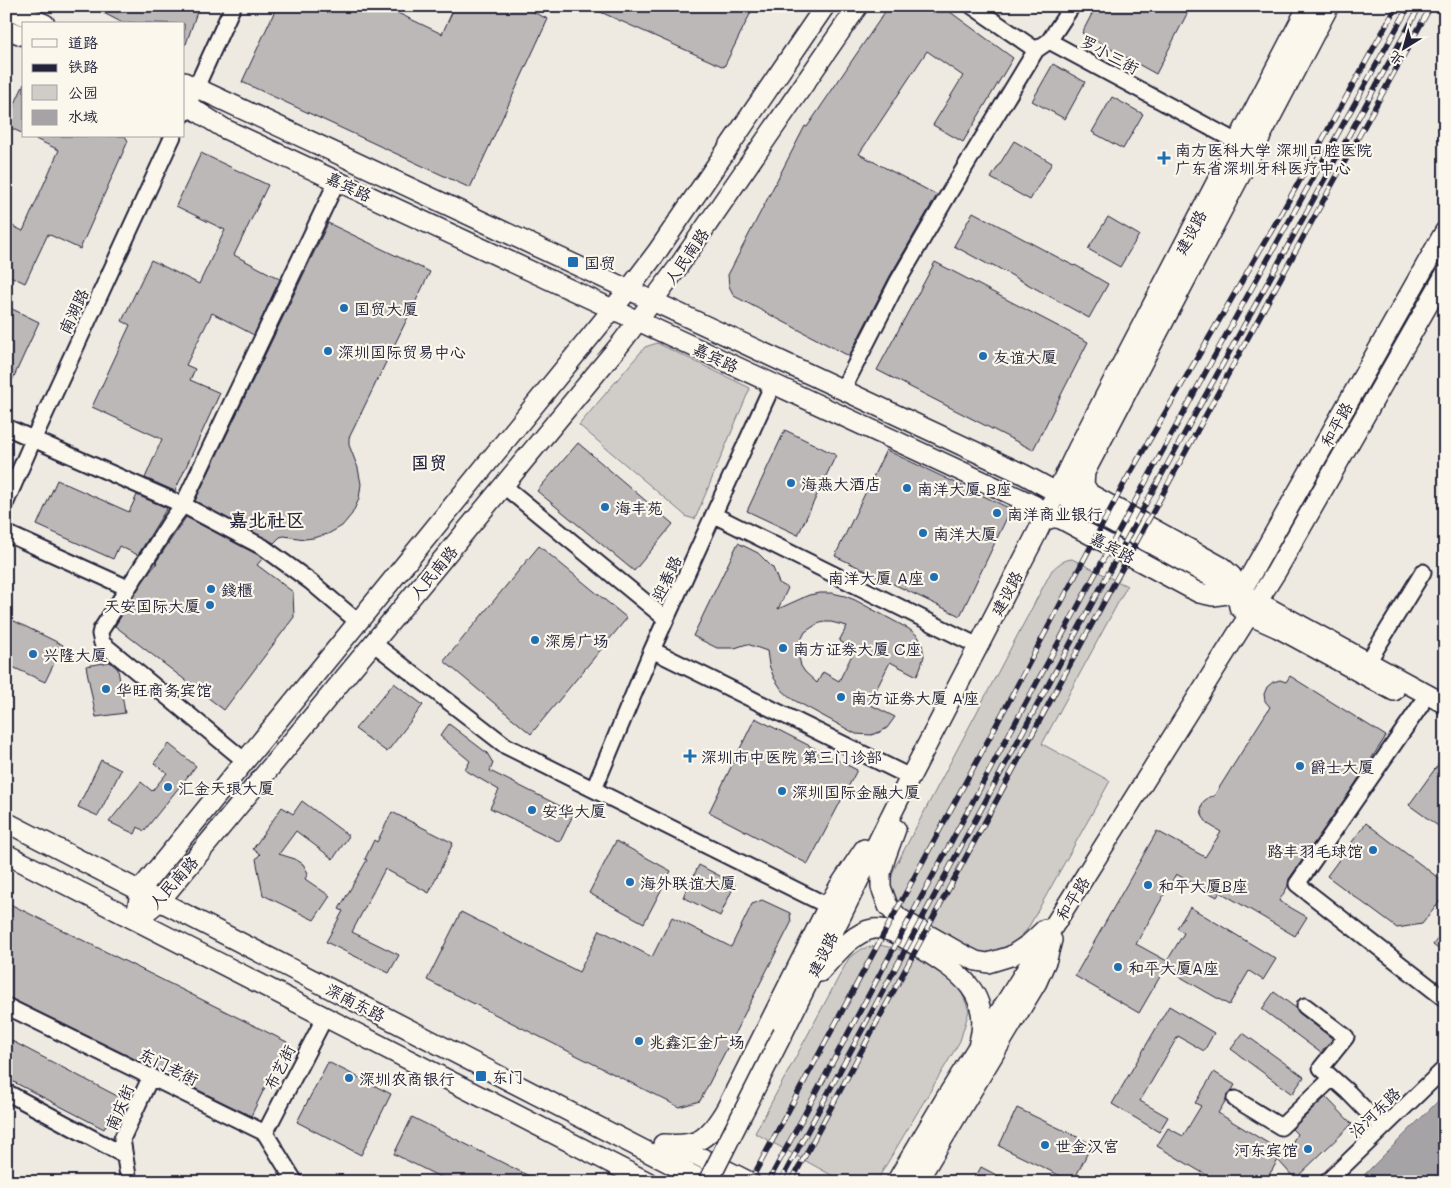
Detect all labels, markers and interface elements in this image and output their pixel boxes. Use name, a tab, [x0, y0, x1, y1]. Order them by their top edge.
legend	[22, 22, 185, 138]
north arrow	[1378, 22, 1428, 72]
street label: 罗小三街	[1077, 30, 1143, 78]
text: 道路	[68, 32, 98, 52]
text: 北	[1385, 47, 1407, 71]
text: 铁路	[68, 56, 98, 76]
text: 公园	[68, 82, 98, 102]
text: 水域	[68, 106, 98, 126]
place label: 南方医科大学 深圳口腔医院 广东省深圳牙科医疗中心	[1175, 139, 1372, 178]
marker: 南方医科大学 深圳口腔医院 广东省深圳牙科医疗中心	[1157, 151, 1171, 165]
street label: 嘉宾路	[323, 166, 375, 206]
street label: 建设路	[1169, 206, 1211, 258]
street label: 人民南路	[659, 224, 713, 288]
place label: 国贸	[584, 252, 616, 273]
marker: 国贸	[566, 255, 580, 269]
street label: 南湖路	[53, 285, 93, 337]
place label: 国贸大厦	[354, 298, 418, 319]
marker: 国贸大厦	[338, 302, 350, 314]
street label: 嘉宾路	[690, 337, 742, 377]
place label: 深圳国际贸易中心	[338, 341, 466, 362]
marker: 深圳国际贸易中心	[322, 345, 334, 357]
place label: 友谊大厦	[993, 346, 1057, 367]
marker: 友谊大厦	[977, 350, 989, 362]
street label: 和平路	[1315, 398, 1357, 450]
district label: 国贸	[411, 450, 447, 474]
place label: 海燕大酒店	[801, 473, 881, 494]
marker: 海燕大酒店	[785, 477, 797, 489]
place label: 南洋大厦 B座	[917, 478, 1012, 499]
marker: 南洋大厦 B座	[901, 482, 913, 494]
place label: 海丰苑	[615, 497, 663, 518]
marker: 海丰苑	[599, 501, 611, 513]
place label: 南洋商业银行	[1007, 503, 1103, 524]
district label: 嘉北社区	[229, 507, 305, 532]
marker: 南洋商业银行	[991, 507, 1003, 519]
place label: 南洋大厦	[933, 523, 997, 544]
street label: 嘉宾路	[1087, 526, 1139, 568]
marker: 南洋大厦	[917, 527, 929, 539]
street label: 人民南路	[404, 541, 462, 603]
street label: 迎春路	[646, 552, 686, 604]
place label: 南洋大厦 A座	[828, 567, 924, 588]
street label: 建设路	[985, 567, 1027, 619]
marker: 南洋大厦 A座	[928, 571, 940, 583]
place label: 錢櫃	[221, 579, 253, 600]
marker: 錢櫃	[205, 583, 217, 595]
place label: 天安国际大厦	[104, 595, 200, 616]
marker: 天安国际大厦	[204, 599, 216, 611]
place label: 深房广场	[545, 630, 609, 651]
marker: 深房广场	[529, 634, 541, 646]
place label: 南方证券大厦 C座	[793, 638, 922, 659]
marker: 南方证券大厦 C座	[777, 642, 789, 654]
place label: 兴隆大厦	[43, 644, 107, 665]
marker: 兴隆大厦	[27, 648, 39, 660]
place label: 华旺商务宾馆	[116, 679, 212, 700]
marker: 华旺商务宾馆	[100, 683, 112, 695]
place label: 南方证券大厦 A座	[851, 687, 979, 708]
marker: 南方证券大厦 A座	[835, 691, 847, 703]
place label: 深圳市中医院 第三门诊部	[701, 746, 882, 767]
marker: 深圳市中医院 第三门诊部	[683, 749, 697, 763]
place label: 爵士大厦	[1310, 756, 1374, 777]
marker: 爵士大厦	[1294, 760, 1306, 772]
place label: 汇金天琅大厦	[178, 777, 274, 798]
marker: 汇金天琅大厦	[162, 781, 174, 793]
place label: 深圳国际金融大厦	[792, 781, 920, 802]
marker: 深圳国际金融大厦	[776, 785, 788, 797]
place label: 安华大厦	[542, 800, 606, 821]
marker: 安华大厦	[526, 804, 538, 816]
place label: 路丰羽毛球馆	[1267, 840, 1363, 861]
marker: 路丰羽毛球馆	[1367, 844, 1379, 856]
street label: 人民南路	[144, 851, 202, 913]
place label: 海外联谊大厦	[640, 872, 736, 893]
street label: 和平路	[1050, 872, 1094, 924]
place label: 和平大厦B座	[1158, 875, 1248, 896]
marker: 海外联谊大厦	[624, 876, 636, 888]
marker: 和平大厦B座	[1142, 879, 1154, 891]
street label: 建设路	[802, 928, 842, 980]
place label: 和平大厦A座	[1128, 957, 1219, 978]
marker: 和平大厦A座	[1112, 961, 1124, 973]
street label: 深南东路	[323, 978, 389, 1026]
place label: 兆鑫汇金广场	[649, 1031, 745, 1052]
marker: 兆鑫汇金广场	[633, 1035, 645, 1047]
street label: 布艺街	[259, 1041, 299, 1093]
street label: 东门老街	[136, 1043, 202, 1089]
place label: 东门	[492, 1066, 524, 1087]
place label: 深圳农商银行	[359, 1068, 455, 1089]
marker: 东门	[474, 1069, 488, 1083]
marker: 深圳农商银行	[343, 1072, 355, 1084]
street label: 南庆街	[100, 1081, 138, 1133]
street label: 沿河东路	[1344, 1082, 1404, 1142]
place label: 世金汉宫	[1055, 1135, 1119, 1156]
marker: 世金汉宫	[1039, 1139, 1051, 1151]
place label: 河东宾馆	[1234, 1139, 1298, 1160]
marker: 河东宾馆	[1302, 1143, 1314, 1155]

